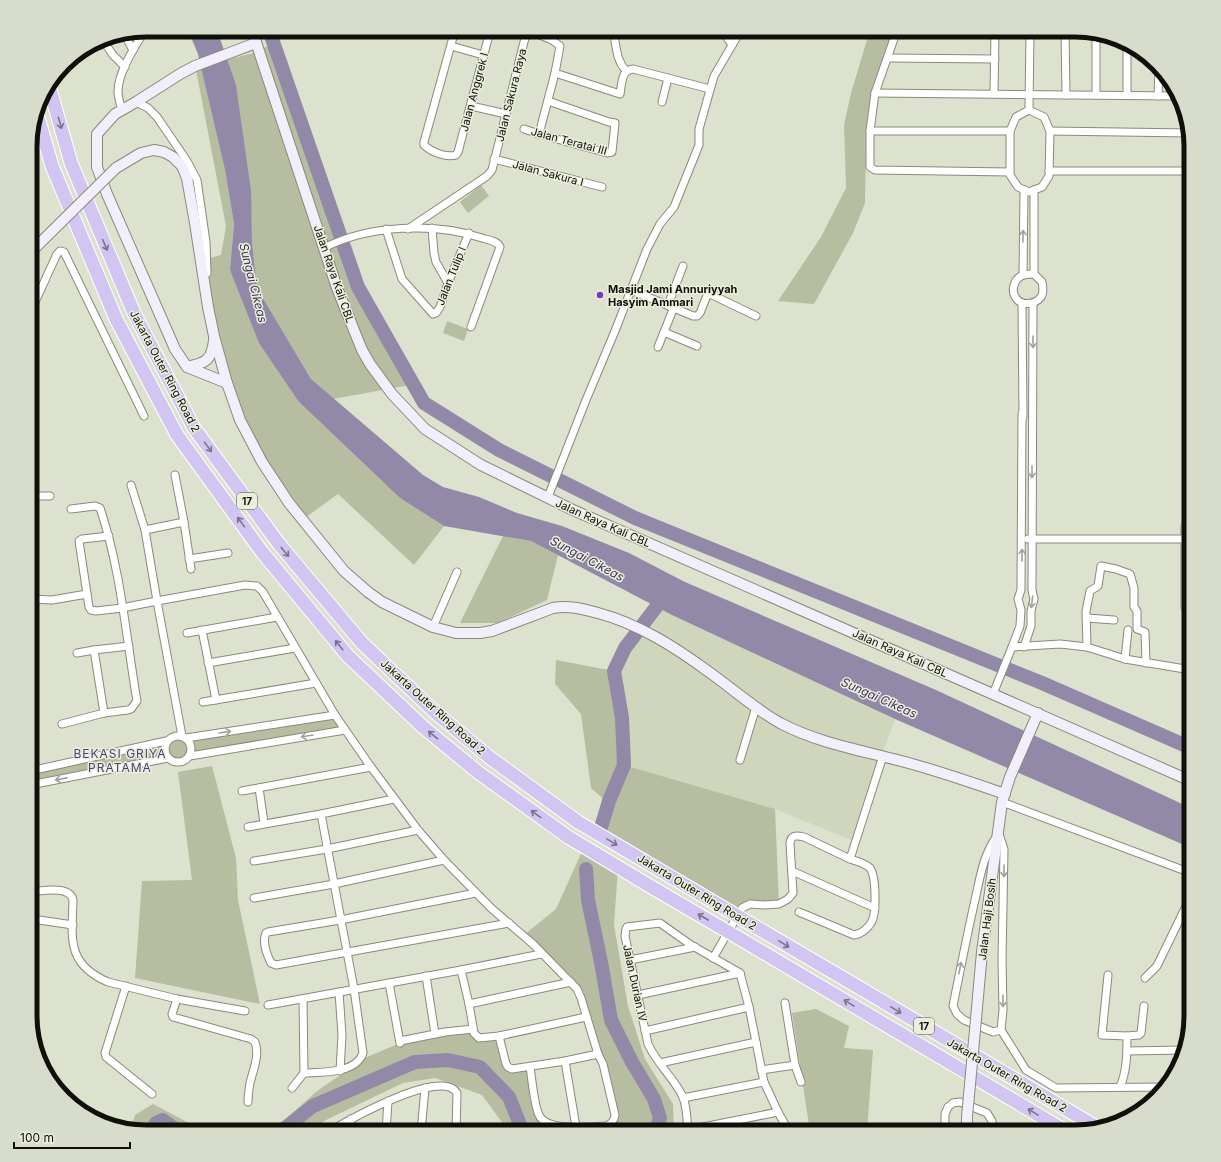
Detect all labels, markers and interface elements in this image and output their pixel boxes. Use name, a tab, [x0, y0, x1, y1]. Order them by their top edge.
street label: Jalan Sakura Raya	[493, 47, 529, 143]
street label: Jalan Anggrek I	[457, 51, 491, 133]
one-way arrow	[56, 116, 64, 129]
street label: Jalan Teratai III	[529, 124, 609, 158]
street label: Jalan Sakura I	[511, 157, 585, 189]
street label: Jalan Raya Kali CBL	[311, 223, 357, 325]
one-way arrow	[1019, 230, 1027, 243]
one-way arrow	[102, 238, 110, 250]
water label: Sungai Cikeas	[236, 242, 271, 324]
street label: Jalan Tulip I	[433, 245, 469, 307]
place label: Masjid Jami Annuriyyah Hasyim Ammari	[608, 282, 738, 309]
marker: Masjid Jami Annuriyyah Hasyim Ammari	[595, 290, 605, 300]
street label: Jakarta Outer Ring Road 2	[127, 308, 203, 434]
one-way arrow	[1029, 335, 1037, 348]
one-way arrow	[204, 442, 212, 453]
one-way arrow	[1028, 465, 1036, 478]
road number: 17	[237, 493, 257, 509]
street label: Jalan Raya Kali CBL	[553, 496, 653, 550]
one-way arrow	[236, 517, 245, 528]
water label: Sungai Cikeas	[548, 533, 627, 584]
one-way arrow	[281, 547, 290, 557]
one-way arrow	[1018, 549, 1026, 562]
one-way arrow	[1029, 595, 1036, 608]
street label: Jalan Raya Kali CBL	[850, 626, 950, 680]
one-way arrow	[335, 640, 344, 651]
street label: Jakarta Outer Ring Road 2	[378, 656, 488, 758]
water label: Sungai Cikeas	[839, 674, 919, 721]
one-way arrow	[218, 728, 231, 736]
one-way arrow	[428, 731, 438, 740]
one-way arrow	[301, 732, 314, 740]
district label: BEKASI GRIYA PRATAMA	[73, 746, 167, 775]
one-way arrow	[55, 775, 68, 783]
one-way arrow	[531, 810, 542, 818]
one-way arrow	[606, 838, 618, 846]
street label: Jakarta Outer Ring Road 2	[635, 851, 759, 933]
one-way arrow	[1000, 864, 1008, 877]
street label: Jalan Haji Bosih	[975, 877, 999, 961]
one-way arrow	[697, 913, 709, 921]
one-way arrow	[778, 940, 790, 948]
street label: Jalan Durian IV	[620, 943, 650, 1023]
one-way arrow	[957, 962, 965, 975]
one-way arrow	[999, 994, 1007, 1007]
one-way arrow	[844, 999, 855, 1007]
one-way arrow	[890, 1006, 902, 1014]
road number: 17	[914, 1018, 934, 1034]
street label: Jakarta Outer Ring Road 2	[944, 1035, 1070, 1115]
one-way arrow	[1028, 1108, 1039, 1116]
scale bar	[14, 1124, 130, 1150]
text: 100 m	[20, 1130, 54, 1145]

